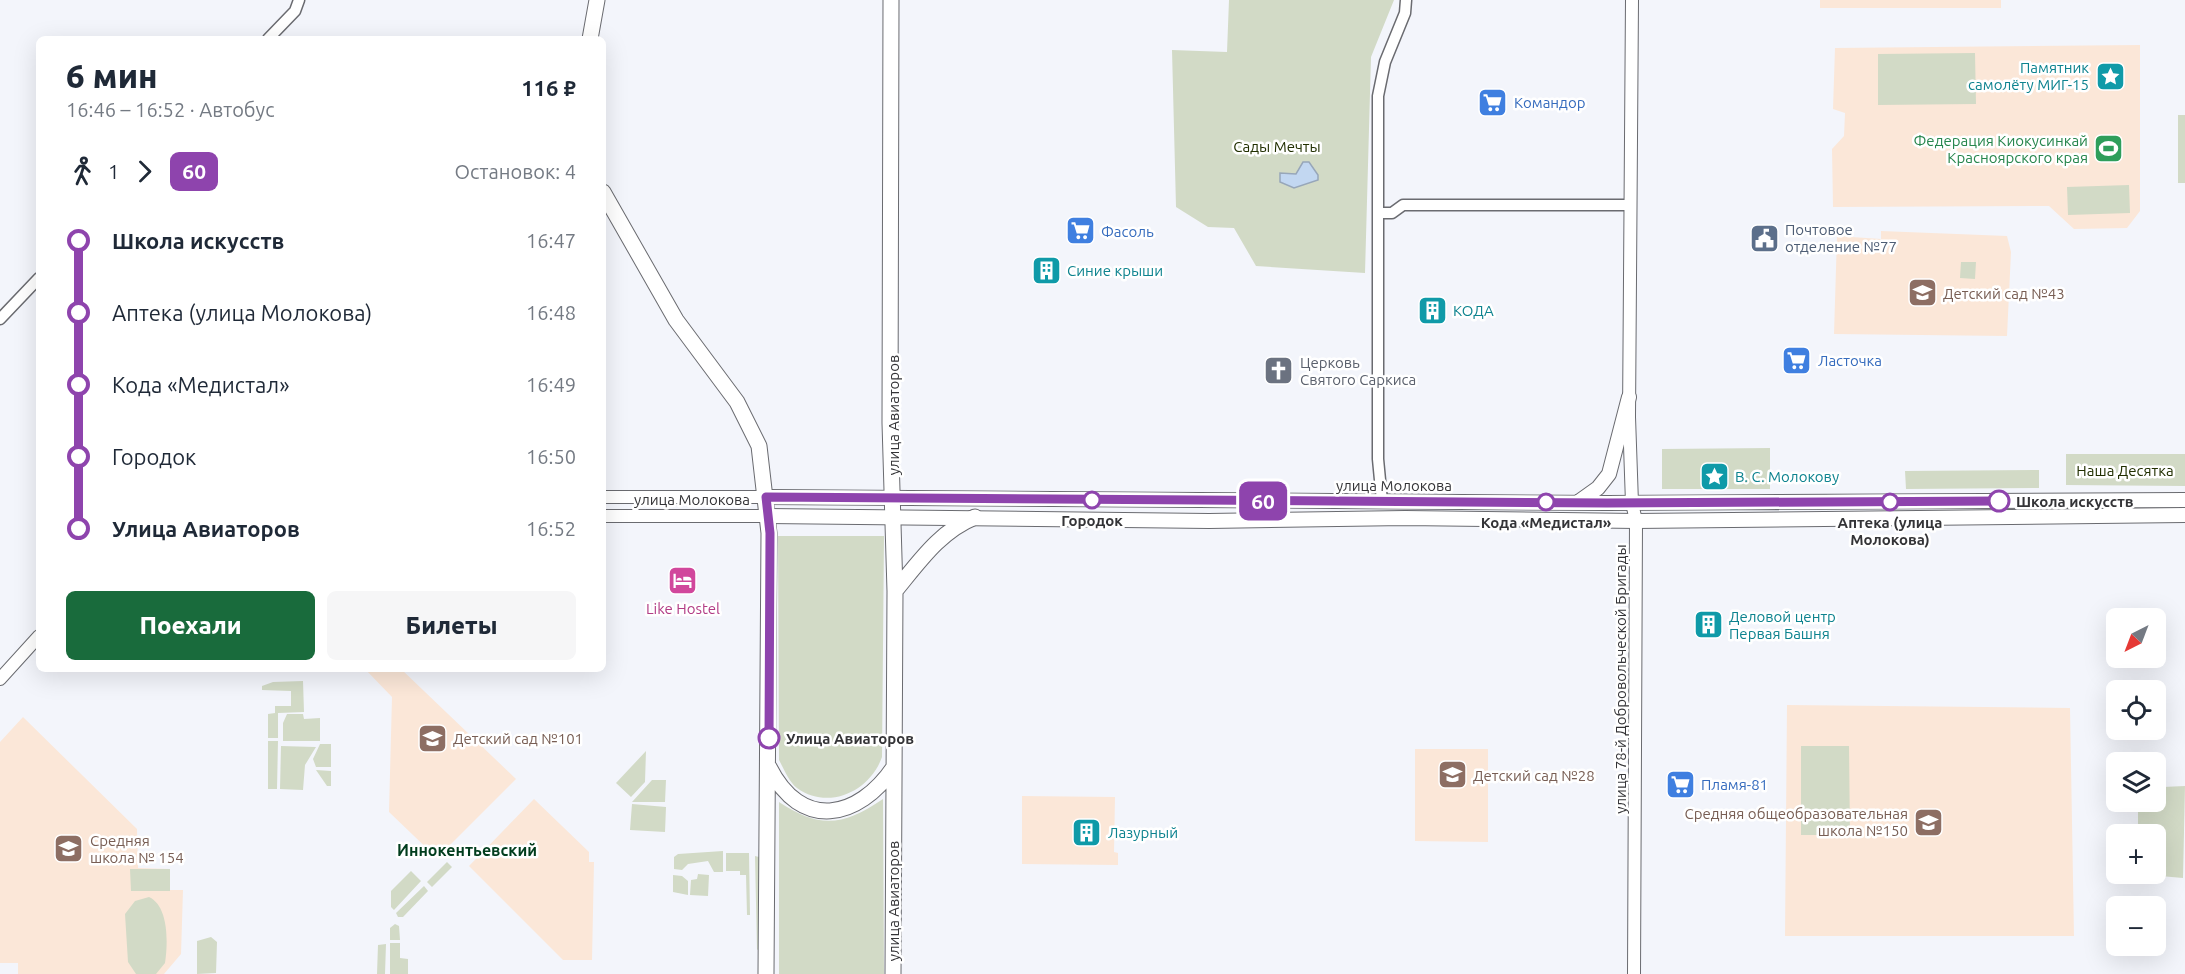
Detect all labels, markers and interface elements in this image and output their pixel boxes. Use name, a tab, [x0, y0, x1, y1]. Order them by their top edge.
text: 6 мин	[66, 57, 158, 94]
place label: Памятник самолёту МИГ-15	[1968, 59, 2089, 93]
place icon: Памятник самолёту МИГ-15	[2094, 60, 2126, 92]
text: 116 ₽	[521, 75, 576, 100]
supermarket icon: Командор	[1477, 86, 1509, 118]
place label: Командор	[1514, 94, 1585, 111]
text: 16:46 – 16:52 · Автобус	[66, 98, 275, 121]
place label: Федерация Киокусинкай Красноярского края	[1913, 132, 2088, 166]
sports icon: Федерация Киокусинкай Красноярского края	[2093, 133, 2125, 165]
park label: Сады Мечты	[1233, 138, 1321, 155]
icon: walk	[66, 155, 99, 188]
icon: forward	[128, 155, 161, 188]
text: 60	[182, 159, 206, 183]
text: 1	[108, 160, 119, 183]
text: Остановок: 4	[455, 160, 576, 183]
supermarket icon: Фасоль	[1064, 215, 1096, 247]
place label: Почтовое отделение №77	[1785, 221, 1897, 255]
public building icon: Почтовое отделение №77	[1748, 222, 1780, 254]
place label: Фасоль	[1101, 223, 1154, 240]
text: Школа искусств	[112, 228, 285, 253]
text: 16:47	[526, 229, 576, 252]
building icon: Синие крыши	[1030, 254, 1062, 286]
place label: Синие крыши	[1067, 262, 1163, 279]
school or university icon: Детский сад №43	[1906, 277, 1938, 309]
place label: Детский сад №43	[1943, 285, 2065, 302]
building icon: КОДА	[1416, 294, 1448, 326]
text: Аптека (улица Молокова)	[112, 300, 372, 325]
text: 16:48	[526, 301, 576, 324]
place label: КОДА	[1453, 302, 1494, 319]
supermarket icon: Ласточка	[1781, 344, 1813, 376]
place label: Ласточка	[1818, 352, 1882, 369]
place label: Церковь Святого Саркиса	[1300, 354, 1416, 388]
street label: улица Авиаторов	[885, 355, 902, 475]
church icon: Церковь Святого Саркиса	[1263, 355, 1295, 387]
text: Кода «Медистал»	[112, 372, 290, 397]
text: 16:49	[526, 373, 576, 396]
text: Городок	[112, 444, 196, 469]
text: 16:50	[526, 445, 576, 468]
place icon: В. С. Молокову	[1698, 460, 1730, 492]
park label: Наша Десятка	[2076, 462, 2174, 479]
place label: В. С. Молокову	[1735, 468, 1839, 485]
street label: улица Молокова	[1336, 477, 1452, 494]
line badge: 60	[1236, 482, 1290, 520]
text: 60	[1251, 489, 1275, 513]
marker: Школа искусств	[1988, 490, 2010, 512]
street label: улица Молокова	[634, 491, 750, 508]
marker: Городок	[1083, 491, 1101, 509]
marker: Кода «Медистал»	[1537, 493, 1555, 511]
marker: Аптека (улица Молокова)	[1881, 493, 1899, 511]
place label: Школа искусств	[2016, 493, 2134, 510]
place label: Городок	[1061, 512, 1123, 529]
place label: Кода «Медистал»	[1481, 514, 1612, 531]
place label: Аптека (улица Молокова)	[1838, 514, 1942, 548]
text: Улица Авиаторов	[112, 516, 300, 541]
text: 16:52	[526, 517, 576, 540]
street label: улица 78-й Добровольческой Бригады	[1612, 544, 1629, 814]
hotel icon: Like Hostel	[667, 565, 699, 597]
button: Поехали	[66, 591, 315, 660]
button: Билеты	[327, 591, 576, 660]
place label: Like Hostel	[646, 600, 720, 617]
place label: Деловой центр Первая Башня	[1729, 608, 1836, 642]
north arrow	[2106, 608, 2166, 668]
map controls	[2106, 608, 2166, 956]
building icon: Деловой центр Первая Башня	[1692, 609, 1724, 641]
button: locate	[2106, 680, 2166, 740]
school or university icon: Детский сад №101	[416, 722, 448, 754]
marker: Улица Авиаторов	[758, 727, 780, 749]
place label: Детский сад №101	[453, 730, 583, 747]
place label: Улица Авиаторов	[786, 730, 914, 747]
button: layers	[2106, 752, 2166, 812]
school or university icon: Детский сад №28	[1436, 759, 1468, 791]
place label: Детский сад №28	[1473, 767, 1595, 784]
supermarket icon: Пламя-81	[1664, 768, 1696, 800]
place label: Пламя-81	[1701, 776, 1768, 793]
place label: Средняя общеобразовательная школа №150	[1684, 805, 1908, 839]
school or university icon: Средняя общеобразовательная школа №150	[1913, 806, 1945, 838]
building icon: Лазурный	[1071, 816, 1103, 848]
place label: Лазурный	[1108, 824, 1178, 841]
button: +	[2106, 824, 2166, 884]
place label: Средняя школа № 154	[90, 832, 184, 866]
school or university icon: Средняя школа № 154	[53, 833, 85, 865]
district label: Иннокентьевский	[397, 841, 537, 859]
street label: улица Авиаторов	[885, 841, 902, 961]
button: −	[2106, 896, 2166, 956]

